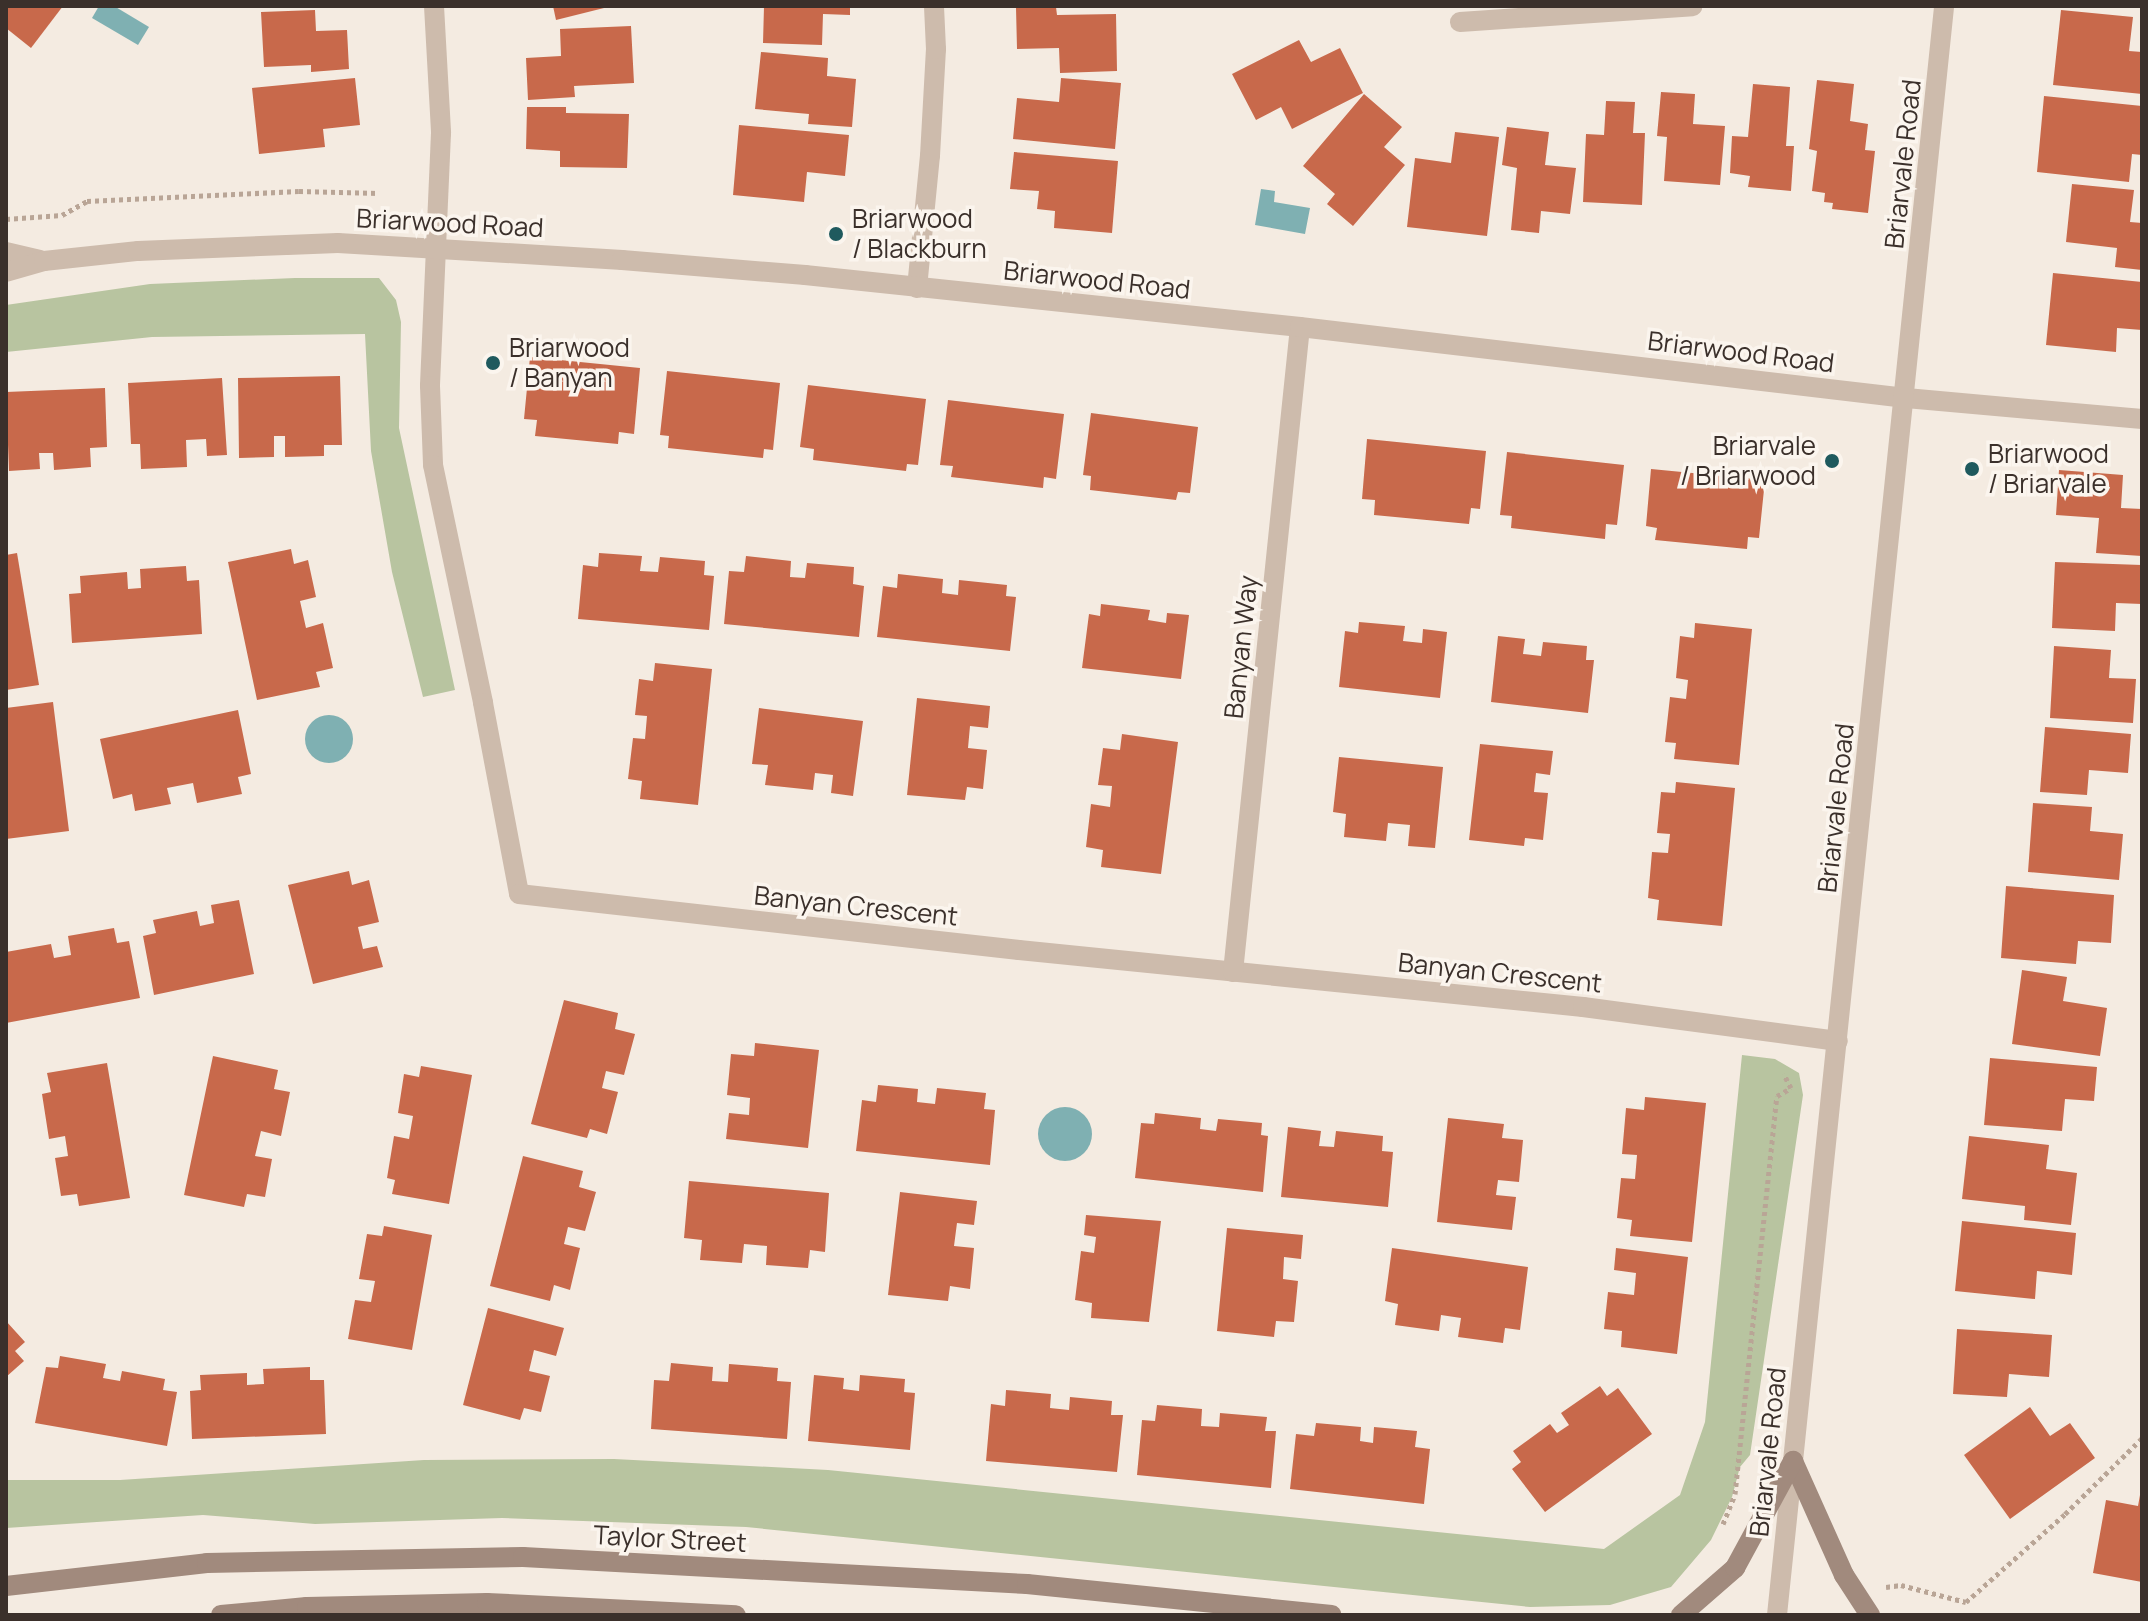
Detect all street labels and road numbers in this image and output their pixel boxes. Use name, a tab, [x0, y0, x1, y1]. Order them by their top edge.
street label: Briarvale Road	[1879, 78, 1927, 250]
street label: Briarwood Road	[356, 203, 544, 243]
street label: Briarwood Road	[1002, 255, 1192, 305]
street label: Briarwood Road	[1646, 325, 1836, 379]
street label: Banyan Way	[1218, 574, 1264, 720]
street label: Briarvale Road	[1812, 722, 1860, 894]
street label: Banyan Crescent	[753, 880, 959, 932]
street label: Banyan Crescent	[1397, 947, 1603, 999]
street label: Briarvale Road	[1744, 1366, 1792, 1538]
street label: Taylor Street	[593, 1519, 747, 1559]

